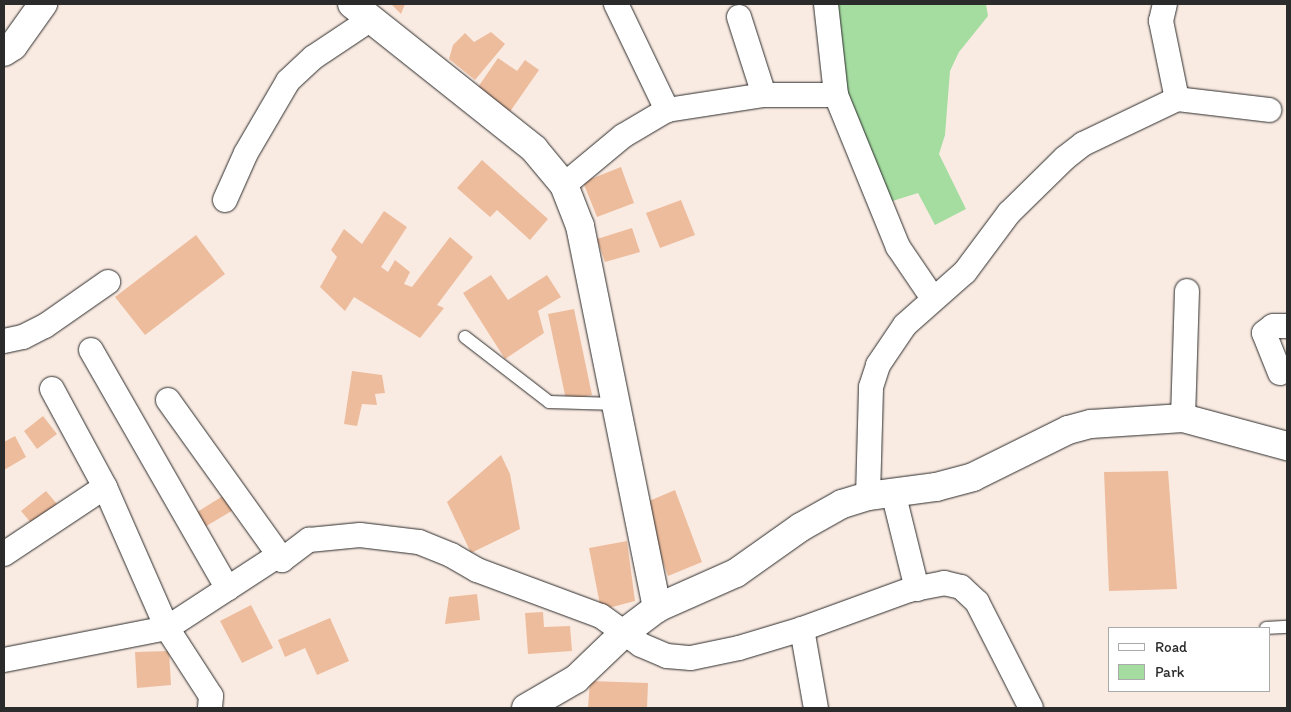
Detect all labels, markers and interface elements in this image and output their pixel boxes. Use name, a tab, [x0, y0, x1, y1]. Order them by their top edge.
legend	[1108, 627, 1271, 692]
text: Road	[1155, 638, 1187, 656]
text: Park	[1155, 663, 1185, 681]

